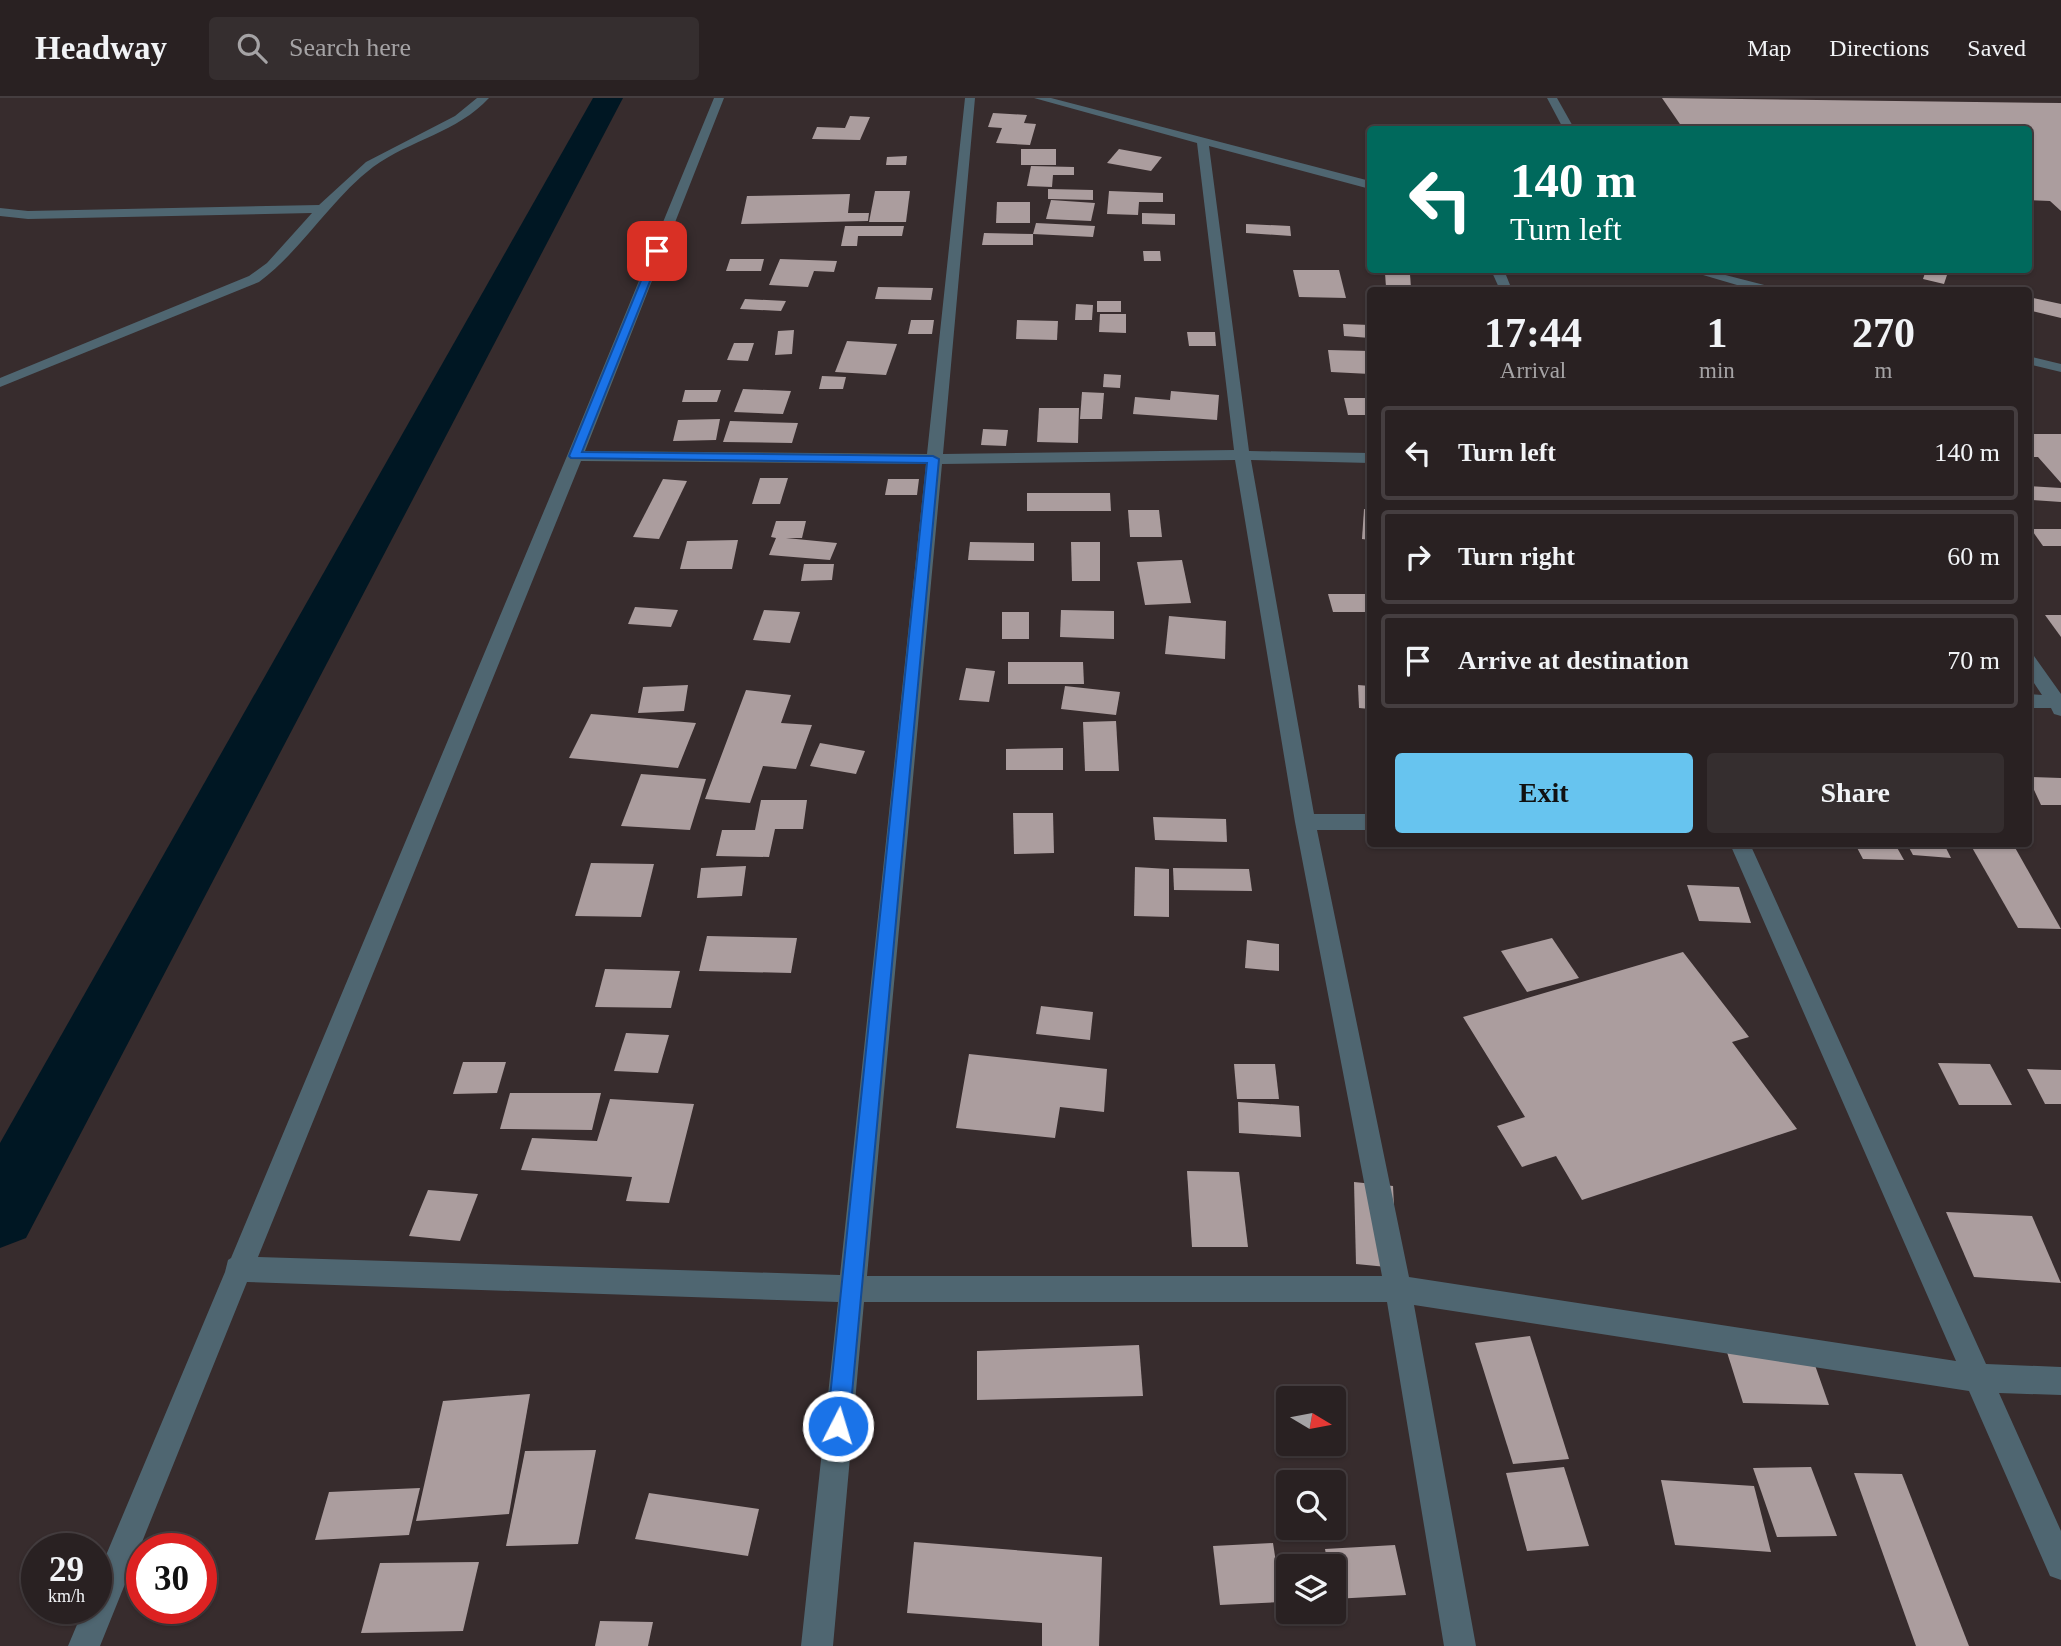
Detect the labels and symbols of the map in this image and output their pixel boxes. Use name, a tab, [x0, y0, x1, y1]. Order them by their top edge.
pin	[627, 221, 687, 281]
north arrow	[1276, 1386, 1346, 1456]
position arrow	[801, 1389, 875, 1463]
speed limit sign: 30	[126, 1533, 217, 1624]

